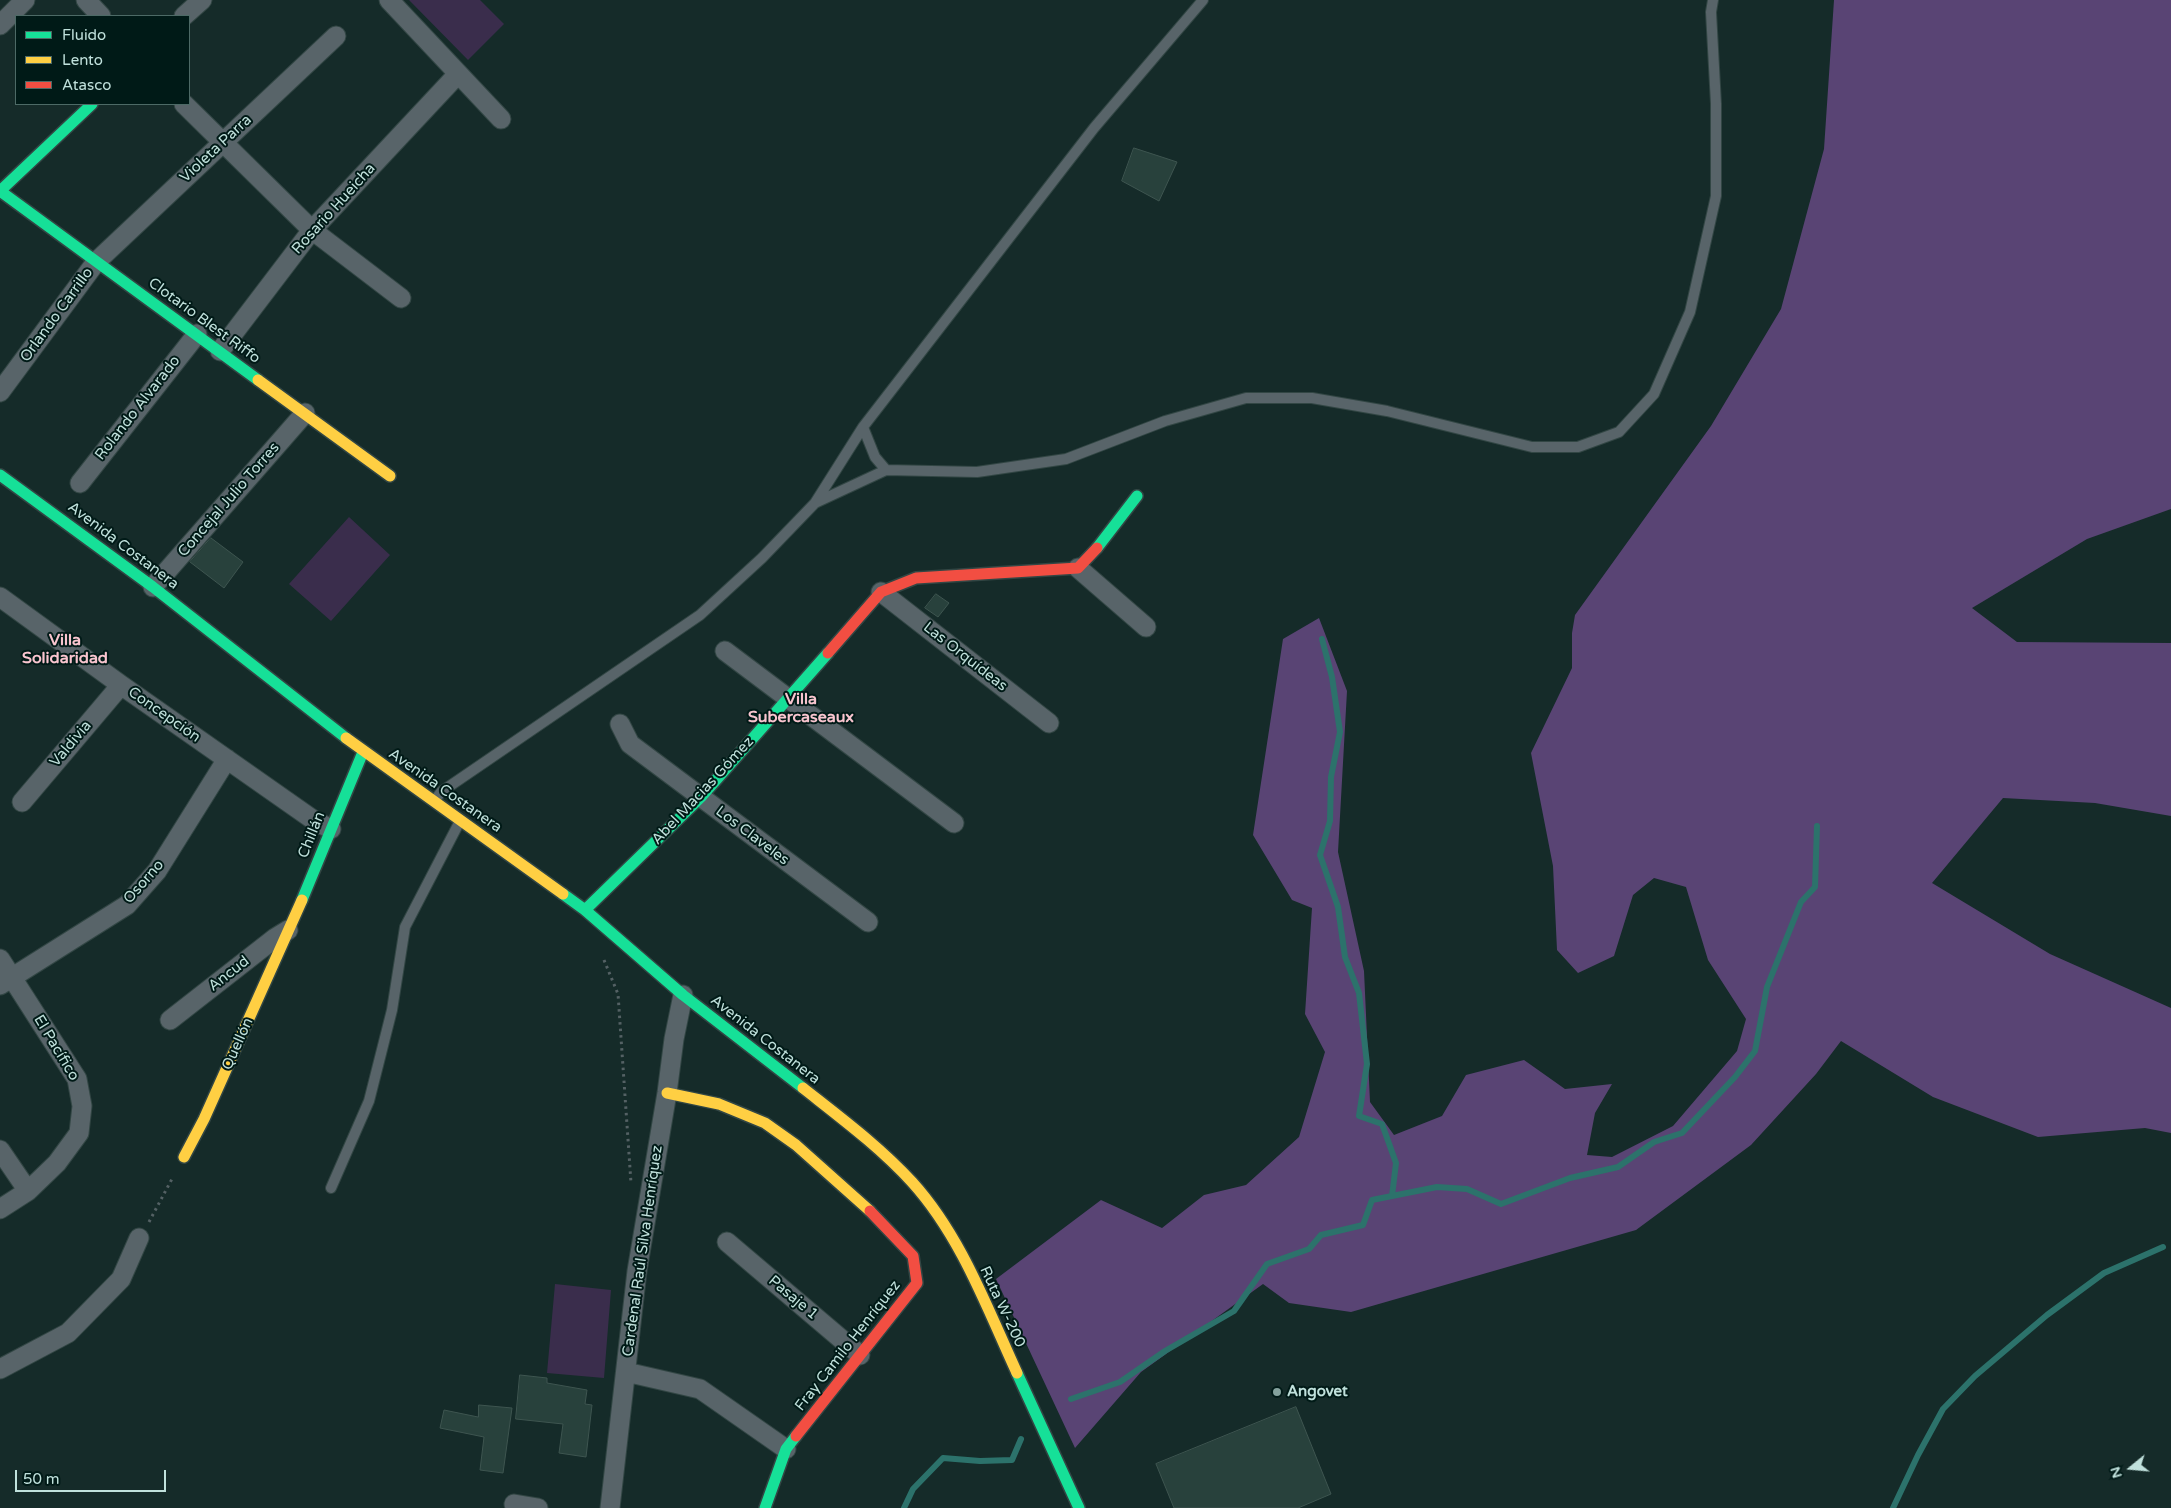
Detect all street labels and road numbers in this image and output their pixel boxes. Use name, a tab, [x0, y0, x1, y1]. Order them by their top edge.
street label: Violeta Parra	[176, 111, 256, 187]
street label: Rosario Hueicha	[289, 160, 379, 258]
street label: Orlando Carrillo	[17, 264, 97, 366]
street label: Clotario Blest Riffo	[145, 274, 263, 368]
street label: Rolando Alvarado	[92, 352, 184, 464]
street label: Concejal Julio Torres	[174, 439, 284, 561]
street label: Avenida Costanera	[64, 498, 182, 594]
street label: Las Orquídeas	[919, 619, 1011, 695]
street label: Concepción	[124, 683, 204, 747]
street label: Valdivia	[46, 717, 96, 771]
street label: Abel Macias Gómez	[648, 733, 758, 849]
street label: Avenida Costanera	[385, 745, 505, 837]
street label: Los Claveles	[712, 803, 792, 869]
street label: Chillán	[295, 809, 329, 861]
street label: Osorno	[120, 856, 168, 908]
street label: Ancud	[205, 952, 253, 996]
street label: Avenida Costanera	[707, 992, 823, 1088]
street label: El Pacífico	[29, 1012, 83, 1084]
street label: Quellón	[219, 1015, 257, 1073]
street label: Cardenal Raúl Silva Henríquez	[619, 1144, 667, 1358]
street label: Ruta W-200	[975, 1264, 1029, 1350]
street label: Pasaje 1	[764, 1272, 822, 1324]
street label: Fray Camilo Henríquez	[791, 1277, 905, 1415]

